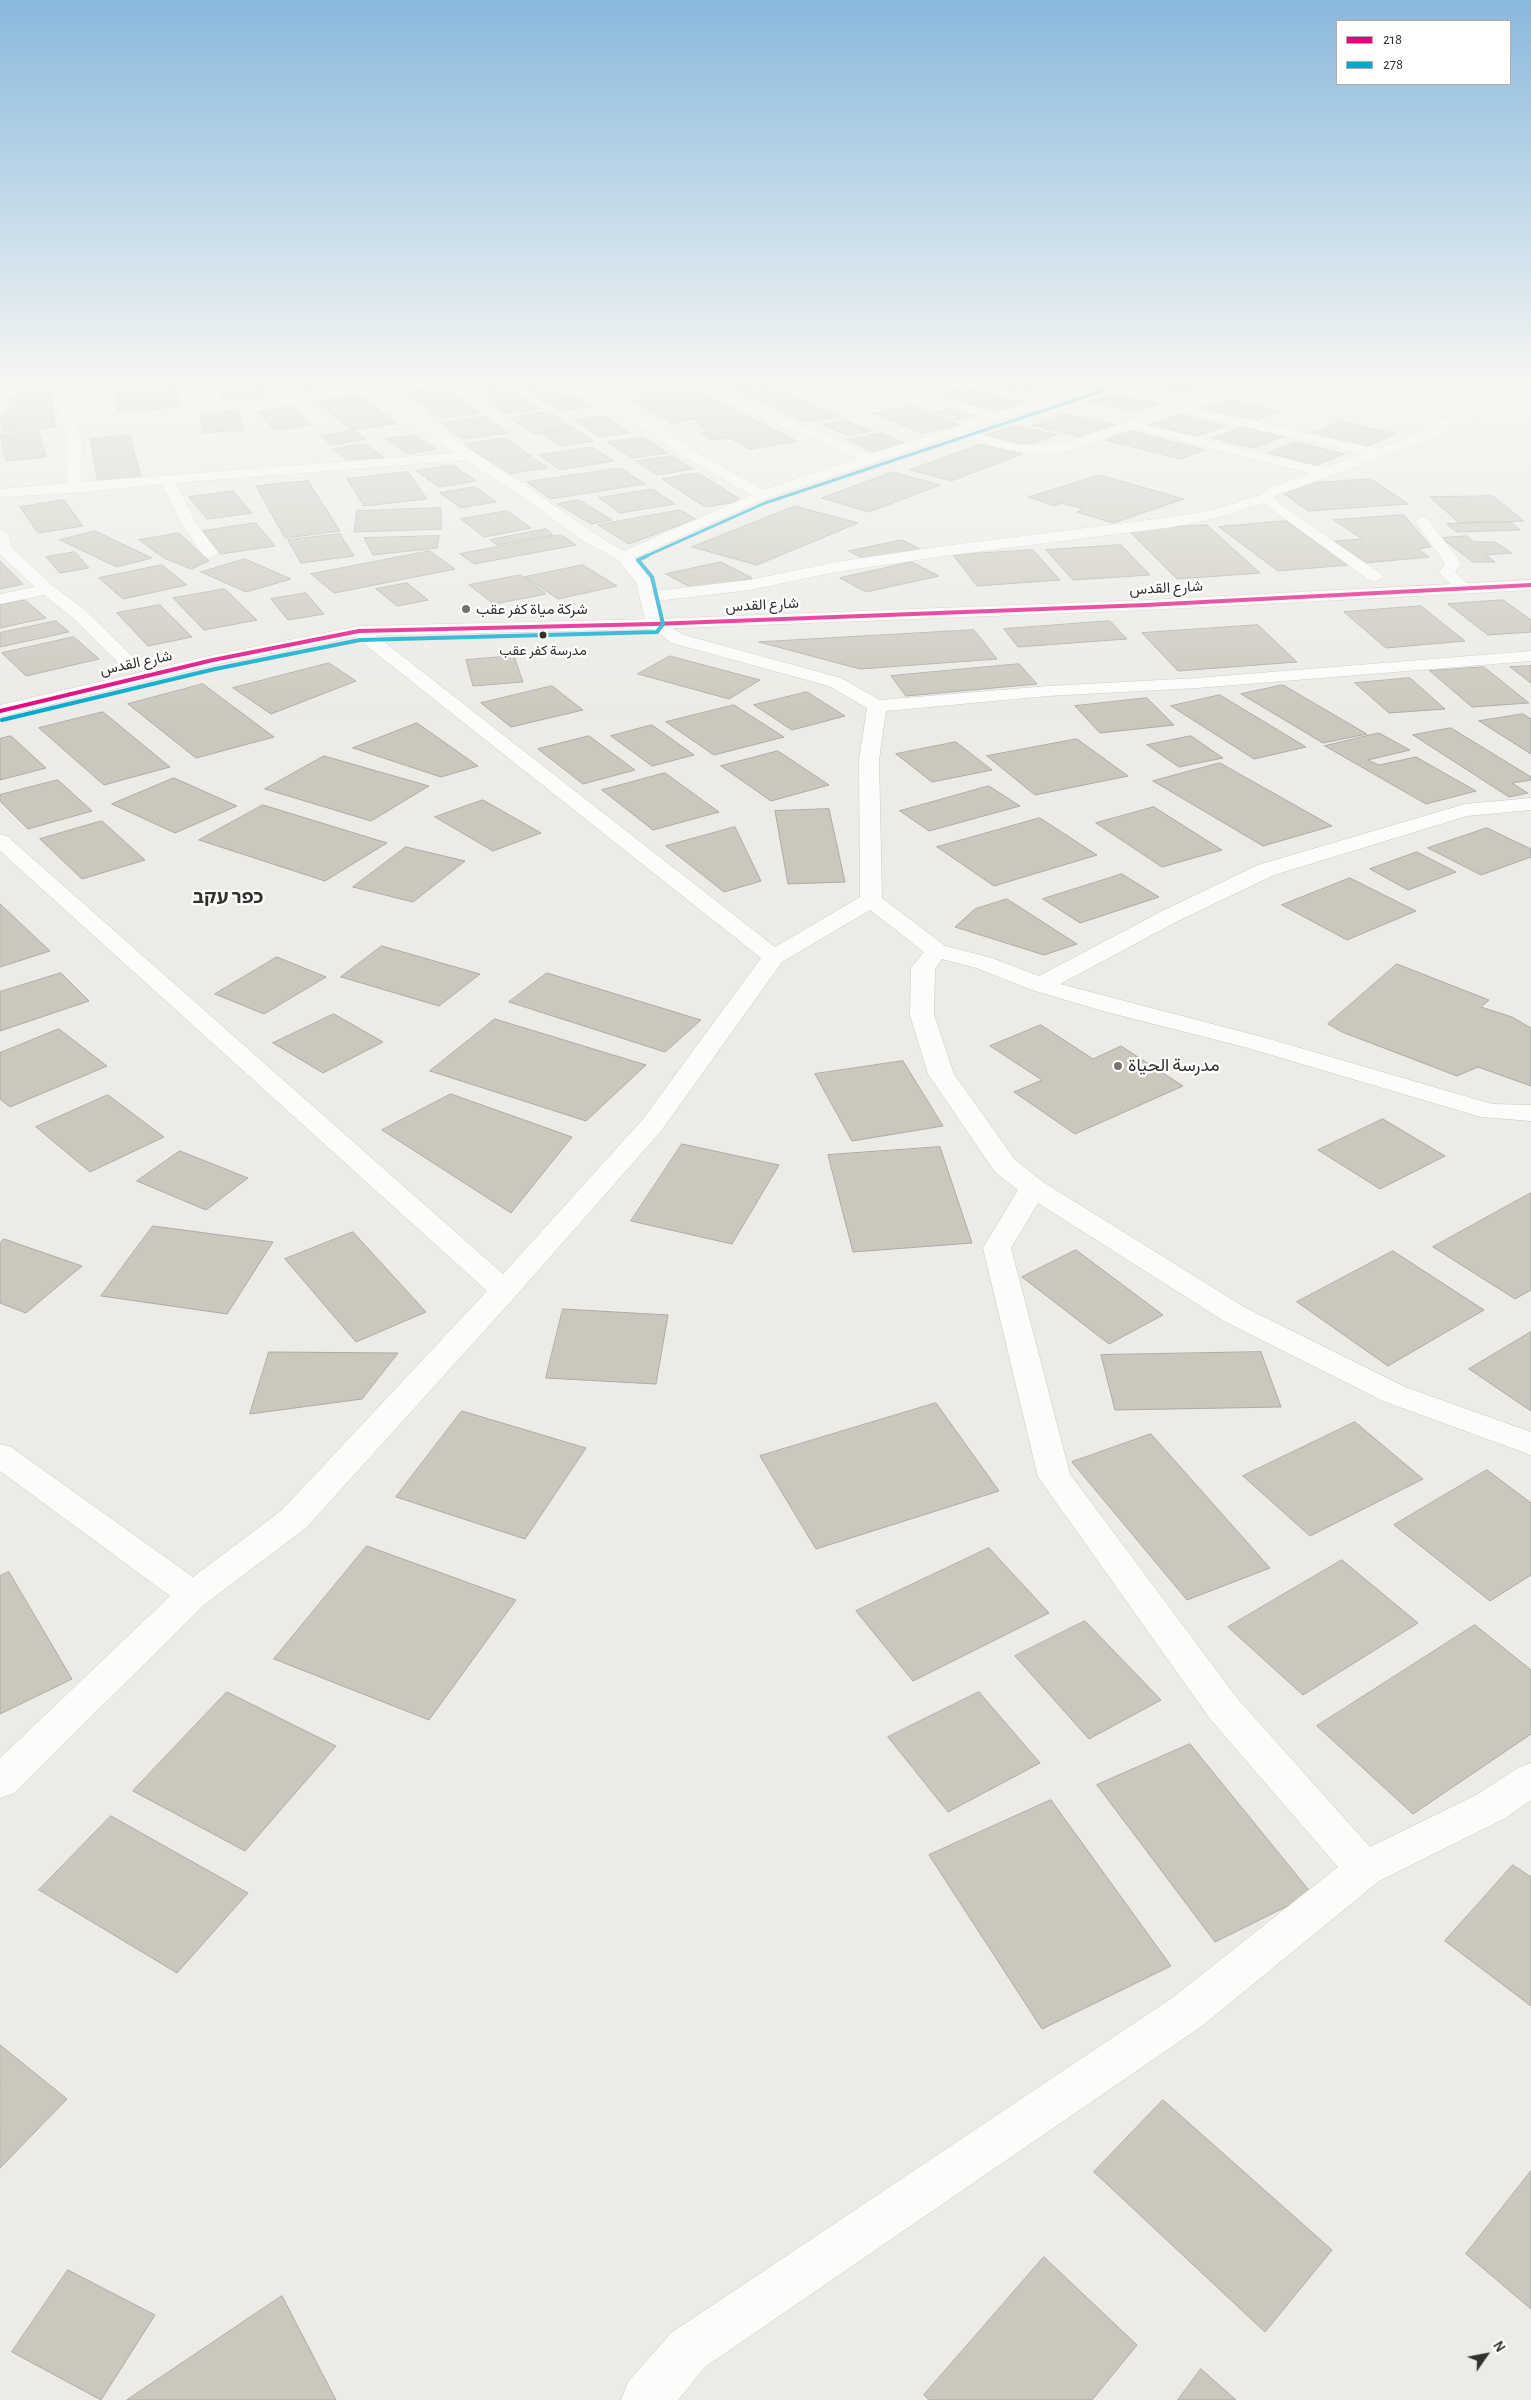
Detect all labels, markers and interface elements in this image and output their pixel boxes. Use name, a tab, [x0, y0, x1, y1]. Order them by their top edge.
legend	[1336, 20, 1511, 85]
text: 218	[1383, 32, 1402, 47]
text: 278	[1383, 57, 1403, 72]
street label: شارع القدس	[1129, 577, 1203, 599]
street label: شارع القدس	[725, 594, 799, 616]
place label: شركة مياة كفر عقب	[476, 600, 588, 618]
marker: شركة مياة كفر عقب	[460, 603, 472, 615]
marker: مدرسة كفر عقب	[538, 630, 548, 640]
place label: مدرسة كفر عقب	[499, 643, 587, 659]
street label: شارع القدس	[98, 647, 174, 679]
district label: כפר עקב	[193, 886, 263, 908]
place label: مدرسة الحياة	[1128, 1055, 1220, 1077]
marker: مدرسة الحياة	[1112, 1060, 1124, 1072]
north arrow	[1461, 2330, 1511, 2380]
text: N	[1490, 2339, 1507, 2355]

